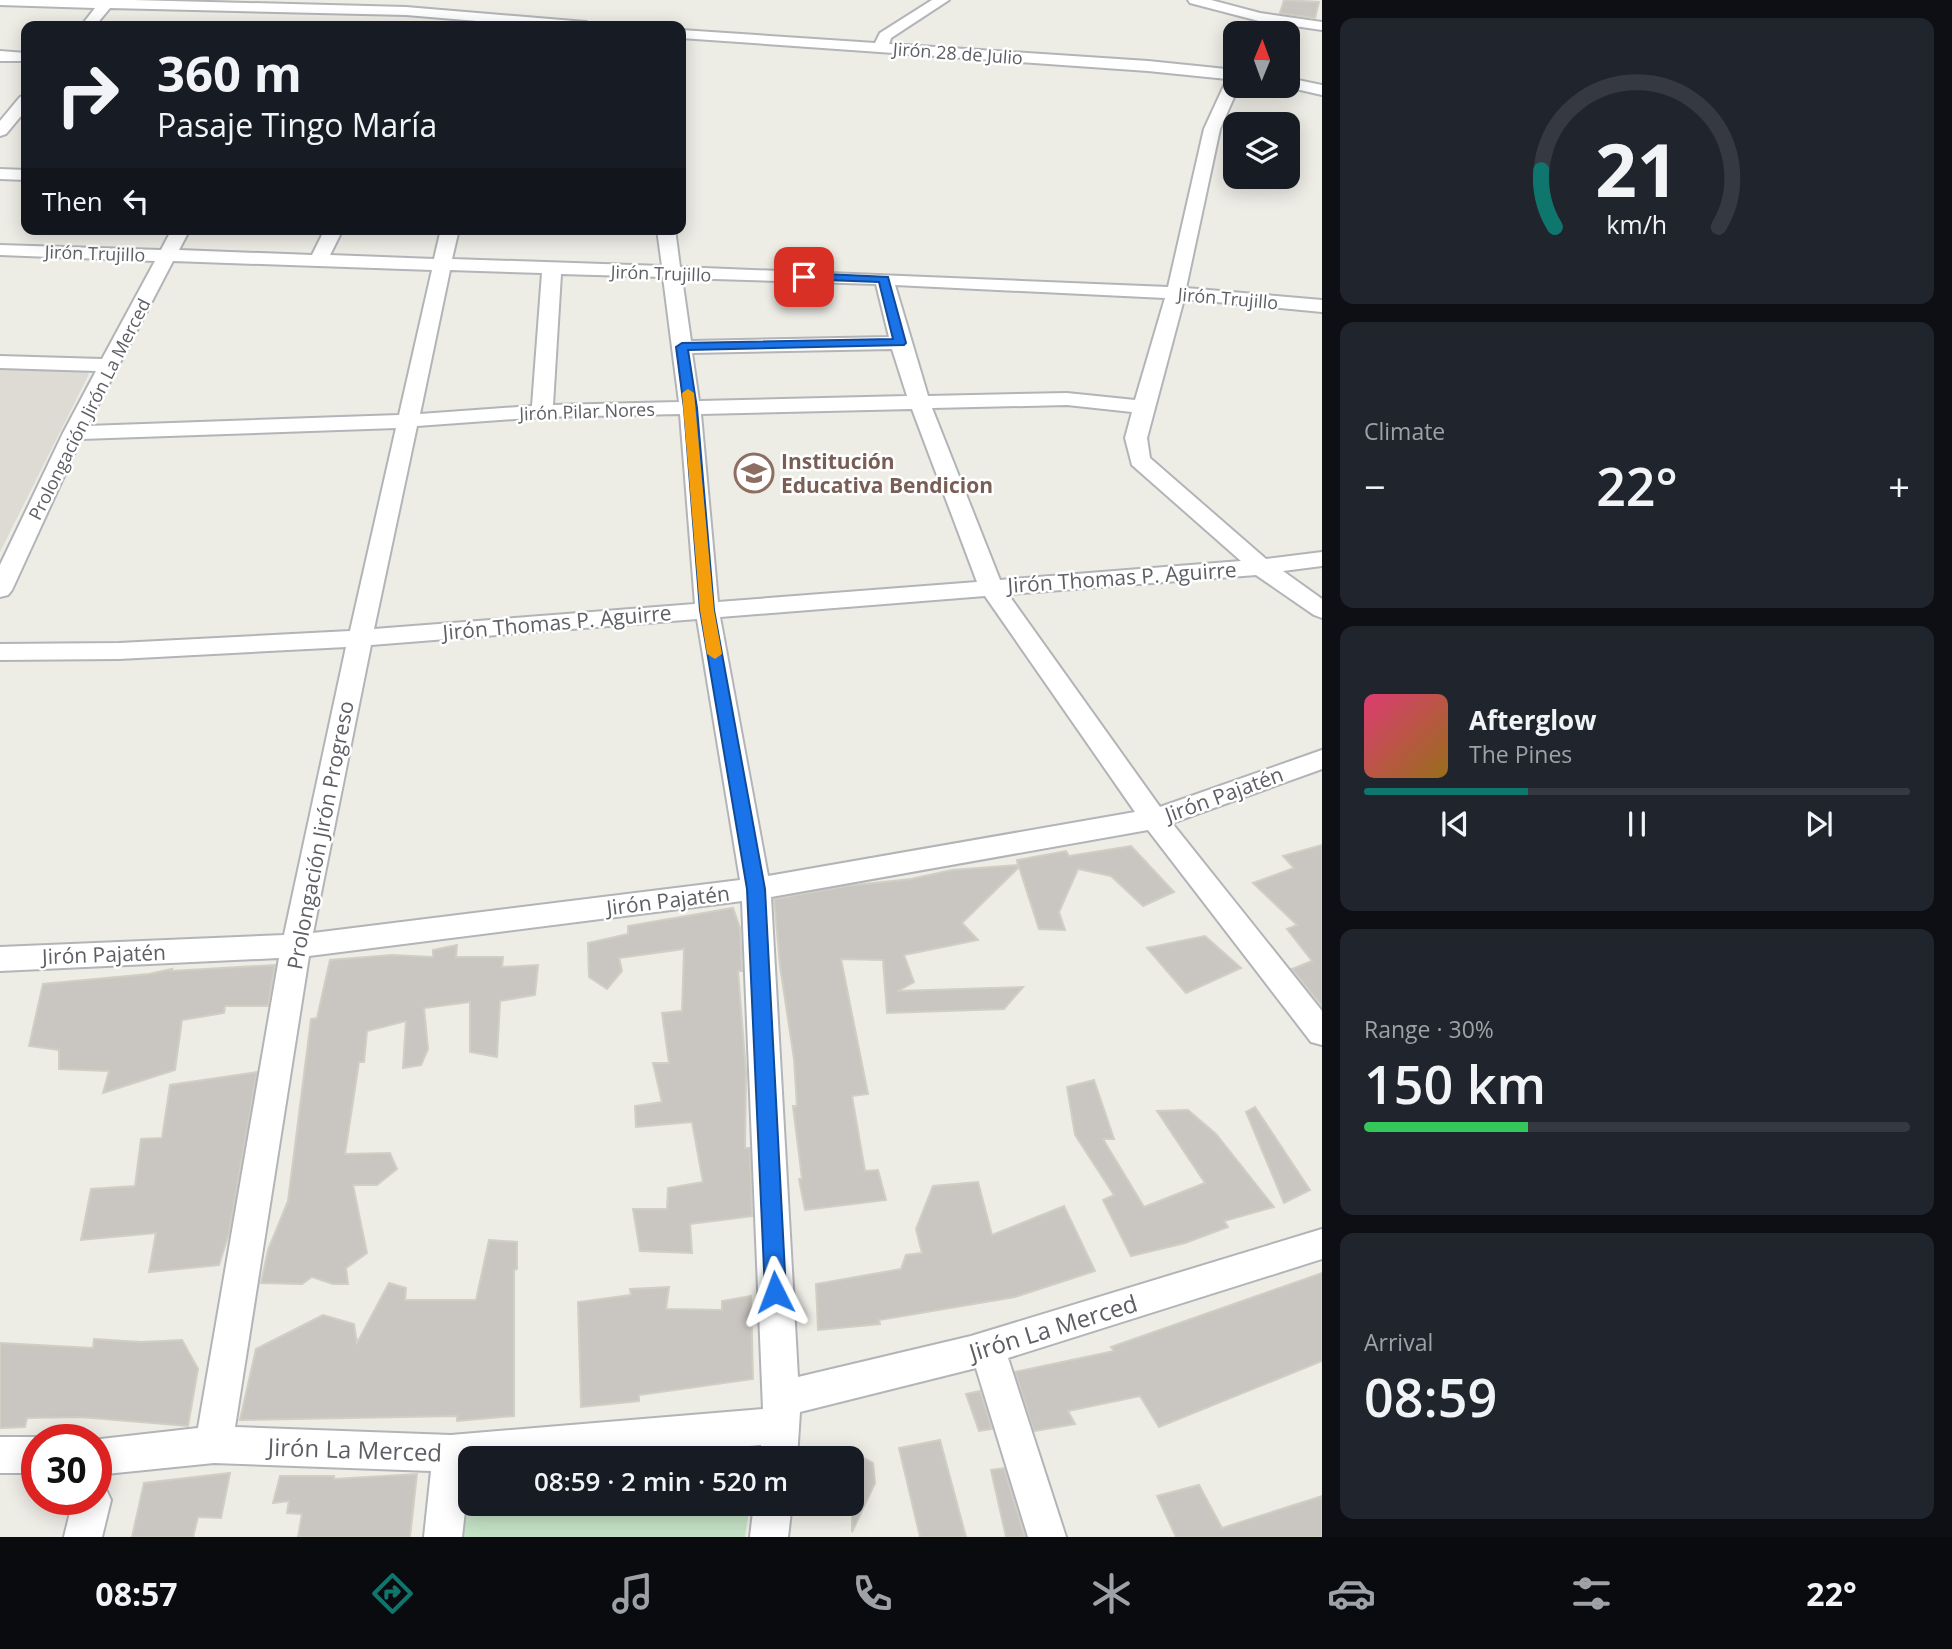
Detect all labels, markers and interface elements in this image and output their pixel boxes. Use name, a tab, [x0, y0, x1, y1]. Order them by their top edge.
north arrow	[1223, 21, 1300, 98]
map controls	[1223, 21, 1300, 189]
street label: Jirón 28 de Julio	[890, 36, 1024, 70]
text: 360 m	[157, 40, 302, 106]
icon: right	[42, 49, 133, 140]
text: Pasaje Tingo María	[157, 103, 437, 146]
button: layers	[1223, 112, 1300, 189]
text: 21	[1595, 119, 1679, 218]
icon: left	[117, 182, 155, 220]
text: Then	[42, 183, 103, 219]
text: km/h	[1607, 207, 1667, 241]
street label: Jirón Trujillo	[42, 239, 146, 267]
pin	[774, 247, 834, 307]
icon: arrive	[785, 258, 823, 296]
street label: Jirón Trujillo	[608, 259, 712, 287]
street label: Jirón Trujillo	[1175, 281, 1279, 314]
street label: Prolongación Jirón La Merced	[23, 294, 155, 524]
street label: Jirón Pilar Nores	[517, 397, 655, 425]
text: Climate	[1364, 415, 1445, 447]
place label: Institución Educativa Bendicion	[781, 447, 993, 499]
text: 22°	[1596, 450, 1678, 521]
school or university icon: Institución Educativa Bendicion	[733, 452, 775, 494]
text: −	[1364, 460, 1386, 512]
text: +	[1888, 460, 1910, 512]
street label: Jirón Thomas P. Aguirre	[1005, 555, 1237, 599]
street label: Jirón Thomas P. Aguirre	[439, 598, 673, 646]
street label: Prolongación Jirón Progreso	[280, 698, 360, 972]
text: Afterglow	[1469, 702, 1596, 738]
text: The Pines	[1469, 738, 1572, 770]
street label: Jirón Pajatén	[1159, 760, 1287, 829]
icon: previous	[1436, 805, 1474, 843]
icon: pause	[1618, 805, 1656, 843]
icon: next	[1800, 805, 1838, 843]
street label: Jirón Pajatén	[603, 879, 731, 922]
street label: Jirón Pajatén	[40, 938, 166, 970]
text: Range · 30%	[1364, 1013, 1494, 1045]
text: 150 km	[1364, 1048, 1546, 1119]
position arrow	[738, 1255, 812, 1329]
street label: Jirón La Merced	[963, 1286, 1141, 1369]
text: Arrival	[1364, 1326, 1433, 1358]
text: 08:59	[1364, 1361, 1497, 1432]
speed limit sign: 30	[21, 1424, 112, 1515]
street label: Jirón La Merced	[265, 1429, 443, 1469]
text: 08:59 · 2 min · 520 m	[534, 1463, 788, 1499]
icon: directions	[368, 1569, 417, 1618]
icon: music	[608, 1569, 657, 1618]
icon: phone	[848, 1569, 897, 1618]
icon: climate	[1087, 1569, 1136, 1618]
icon: car	[1327, 1569, 1376, 1618]
icon: filters	[1567, 1569, 1616, 1618]
text: 08:57	[95, 1572, 178, 1615]
text: 22°	[1806, 1572, 1857, 1615]

